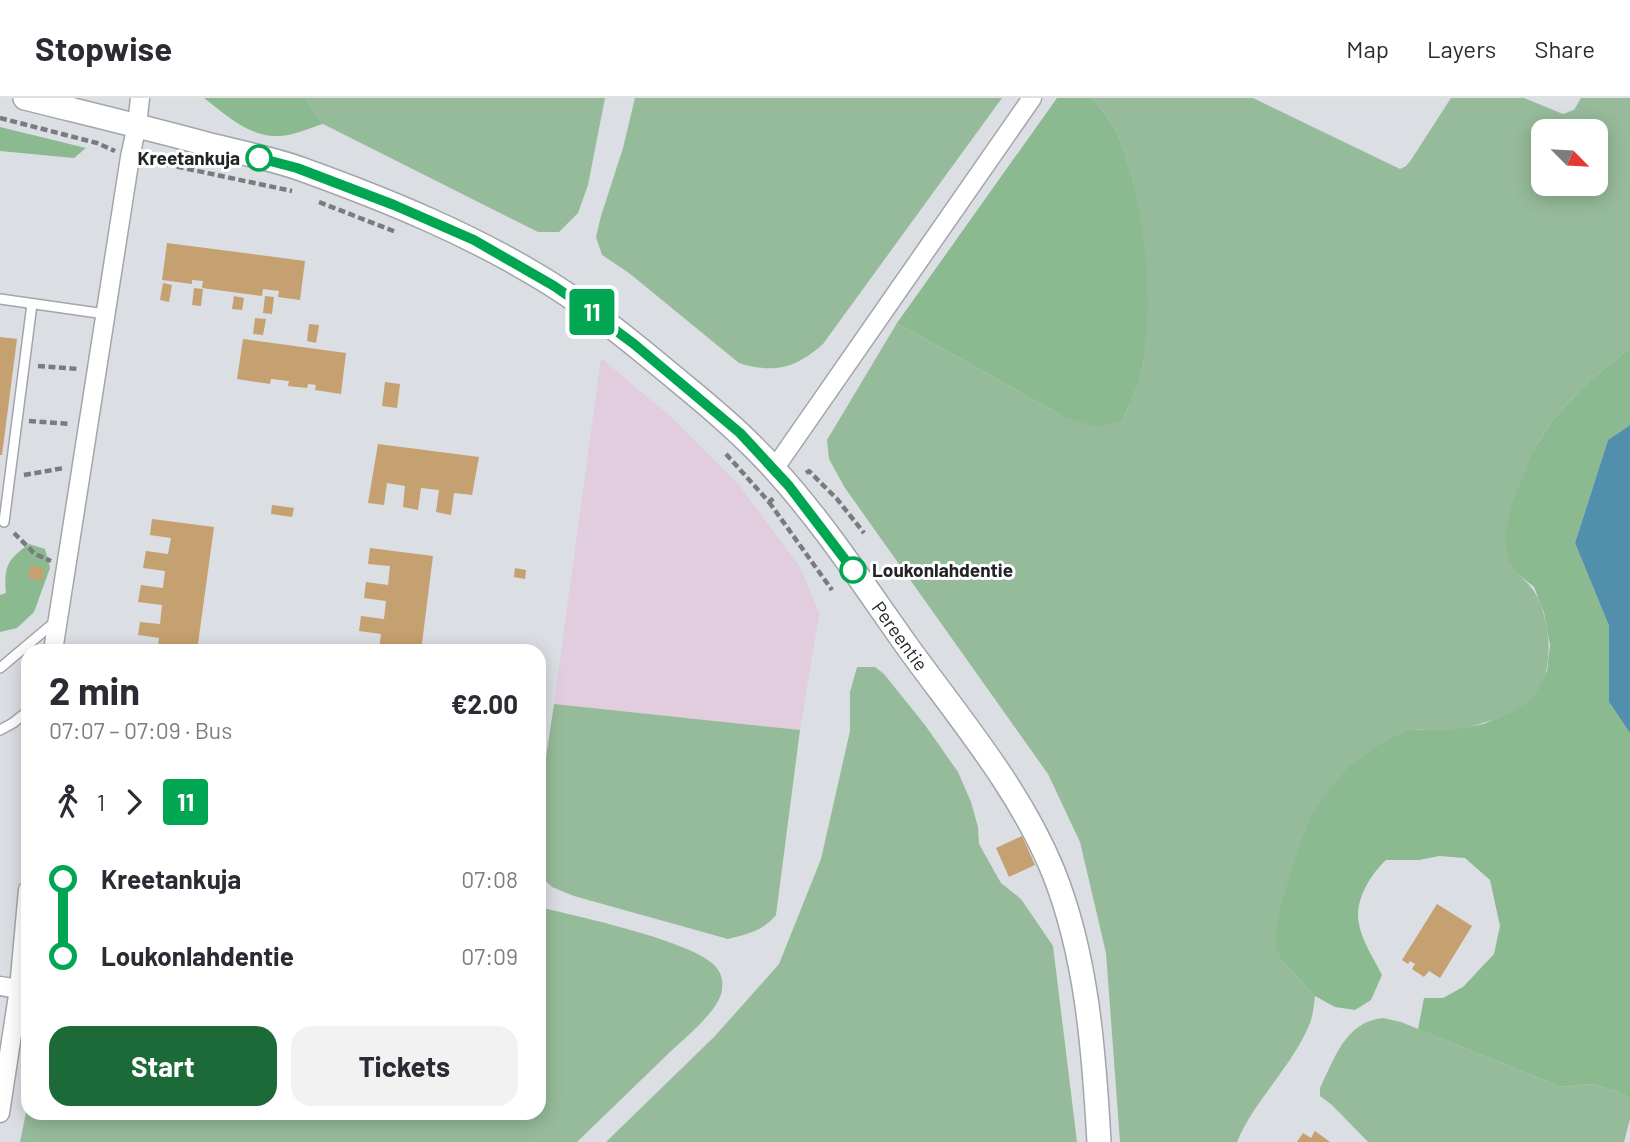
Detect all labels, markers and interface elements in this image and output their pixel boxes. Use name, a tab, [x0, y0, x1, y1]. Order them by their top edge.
text: Stopwise	[35, 28, 172, 68]
text: Map	[1346, 34, 1389, 63]
text: Layers	[1427, 34, 1496, 63]
text: Share	[1534, 34, 1595, 63]
north arrow	[1531, 119, 1608, 196]
map controls	[1531, 119, 1608, 196]
marker: Kreetankuja	[246, 145, 272, 171]
place label: Kreetankuja	[138, 146, 240, 169]
line badge: 11	[560, 289, 624, 335]
text: 11	[583, 297, 601, 326]
marker: Loukonlahdentie	[840, 557, 866, 583]
place label: Loukonlahdentie	[872, 558, 1013, 581]
street label: Pereentie	[868, 596, 933, 675]
text: 2 min	[49, 667, 140, 713]
text: €2.00	[451, 688, 518, 719]
text: 07:07 – 07:09 · Bus	[49, 716, 232, 744]
icon: walk	[49, 783, 87, 821]
icon: forward	[115, 783, 153, 821]
text: 11	[177, 787, 194, 816]
text: 1	[97, 788, 105, 816]
text: Kreetankuja	[101, 863, 241, 894]
text: 07:08	[461, 865, 518, 893]
text: Loukonlahdentie	[101, 940, 294, 971]
text: 07:09	[461, 942, 518, 970]
button: Start	[49, 1026, 277, 1106]
button: Tickets	[291, 1026, 518, 1106]

